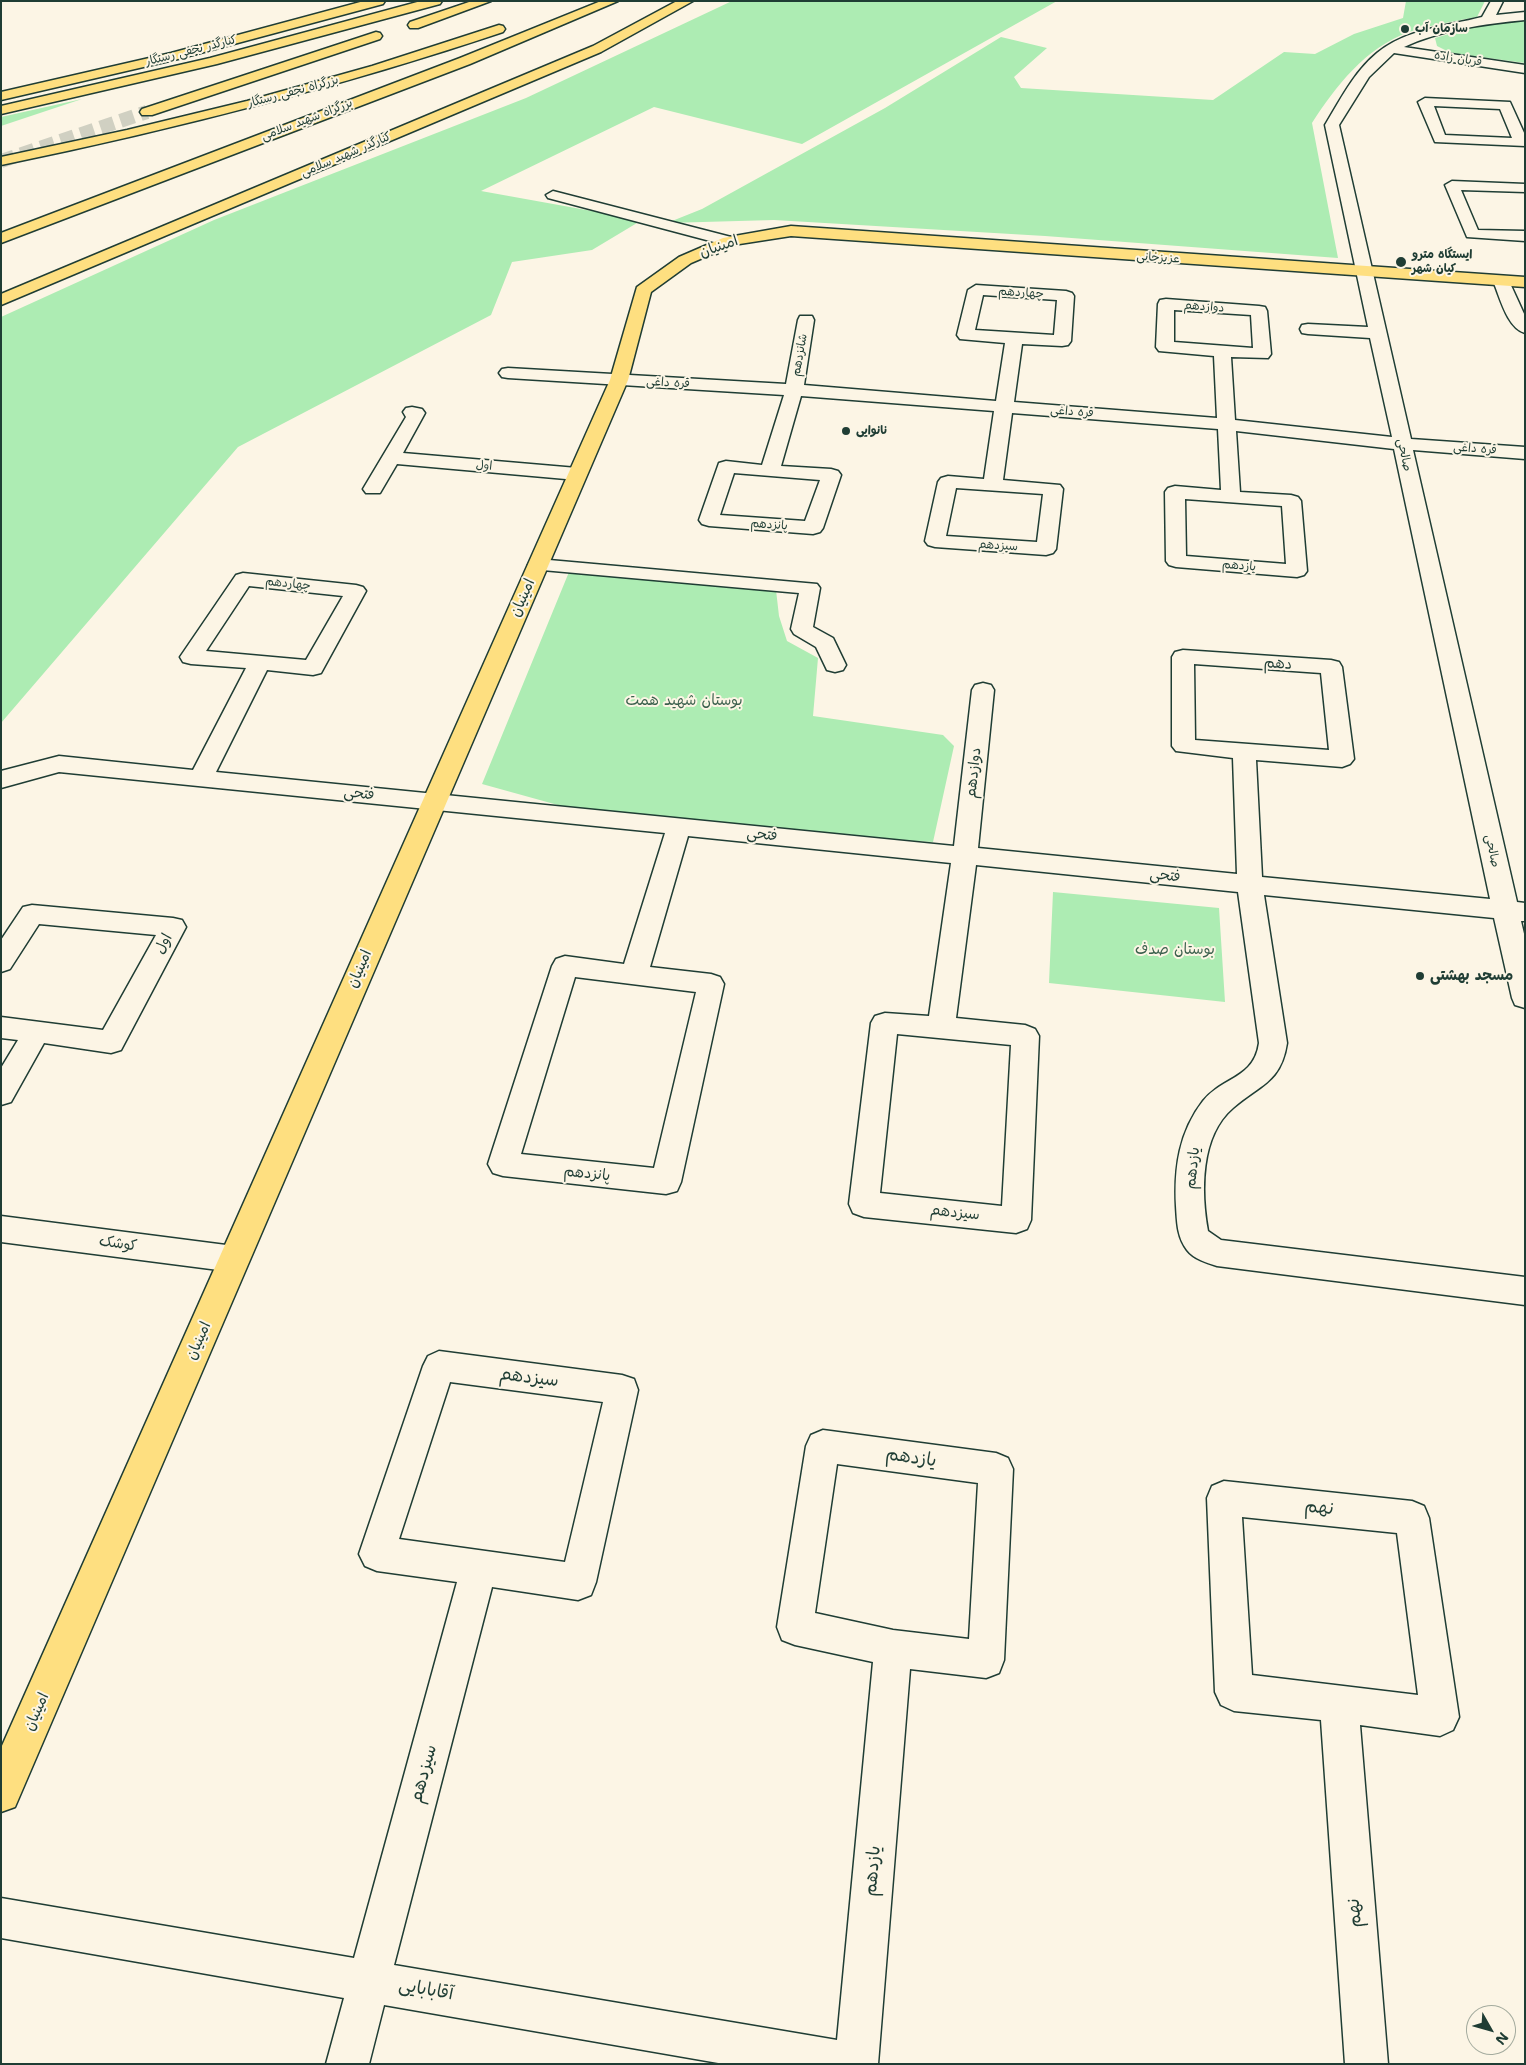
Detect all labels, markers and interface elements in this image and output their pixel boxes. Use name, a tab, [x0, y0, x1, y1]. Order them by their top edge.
place label: سازمان آب	[1415, 22, 1468, 36]
marker: سازمان آب	[1399, 23, 1411, 35]
street label: کنارگذر نجفی رستگار	[144, 33, 238, 69]
street label: قربان زاده	[1433, 48, 1483, 70]
street label: بزرگراه نجفی رستگار	[246, 73, 340, 111]
street label: بزرگراه شهید سلامی	[259, 96, 355, 144]
street label: کنارگذر شهید سلامی	[299, 129, 393, 181]
street label: امینیان	[697, 232, 741, 262]
place label: ایستگاه مترو کیان شهر	[1412, 248, 1472, 276]
street label: عزیزخانی	[1136, 249, 1180, 267]
marker: ایستگاه مترو کیان شهر	[1394, 255, 1408, 269]
street label: چهاردهم	[998, 284, 1044, 302]
street label: دوازدهم	[1183, 298, 1225, 316]
street label: شانزدهم	[789, 332, 811, 378]
street label: قره داغی	[646, 375, 690, 391]
street label: قره داغی	[1050, 403, 1094, 421]
place label: نانوایی	[856, 424, 888, 438]
marker: نانوایی	[840, 425, 852, 437]
street label: صالحی	[1394, 437, 1414, 473]
street label: قره داغی	[1453, 440, 1497, 458]
street label: اول	[475, 458, 493, 474]
street label: پانزدهم	[750, 517, 788, 533]
street label: سیزدهم	[978, 537, 1018, 555]
street label: یازدهم	[1221, 557, 1257, 575]
street label: چهاردهم	[264, 574, 312, 594]
street label: امینیان	[507, 576, 539, 620]
street label: دهم	[1263, 654, 1293, 674]
park label: بوستان شهید همت	[625, 692, 743, 710]
street label: دوازدهم	[962, 747, 986, 799]
street label: فتحی	[343, 783, 375, 805]
street label: فتحی	[746, 824, 778, 846]
street label: صالحی	[1482, 833, 1502, 869]
street label: فتحی	[1149, 865, 1181, 887]
street label: اول	[151, 931, 177, 957]
park label: بوستان صدف	[1135, 941, 1215, 959]
street label: امینیان	[344, 947, 376, 991]
place label: مسجد بهشتی	[1430, 967, 1513, 985]
marker: مسجد بهشتی	[1414, 970, 1426, 982]
street label: یازدهم	[1182, 1146, 1204, 1190]
street label: پانزدهم	[563, 1163, 611, 1185]
street label: سیزدهم	[929, 1201, 981, 1225]
street label: کوشک	[98, 1232, 138, 1256]
street label: امینیان	[183, 1319, 215, 1363]
street label: سیزدهم	[498, 1364, 560, 1392]
street label: یازدهم	[884, 1444, 938, 1472]
street label: نهم	[1303, 1496, 1335, 1520]
street label: امینیان	[21, 1690, 53, 1734]
street label: سیزدهم	[406, 1742, 442, 1806]
street label: یازدهم	[860, 1845, 886, 1897]
street label: نهم	[1343, 1898, 1367, 1928]
street label: آقابابایی	[397, 1975, 455, 2005]
north arrow	[1466, 2005, 1516, 2055]
text: N	[1492, 2029, 1513, 2049]

